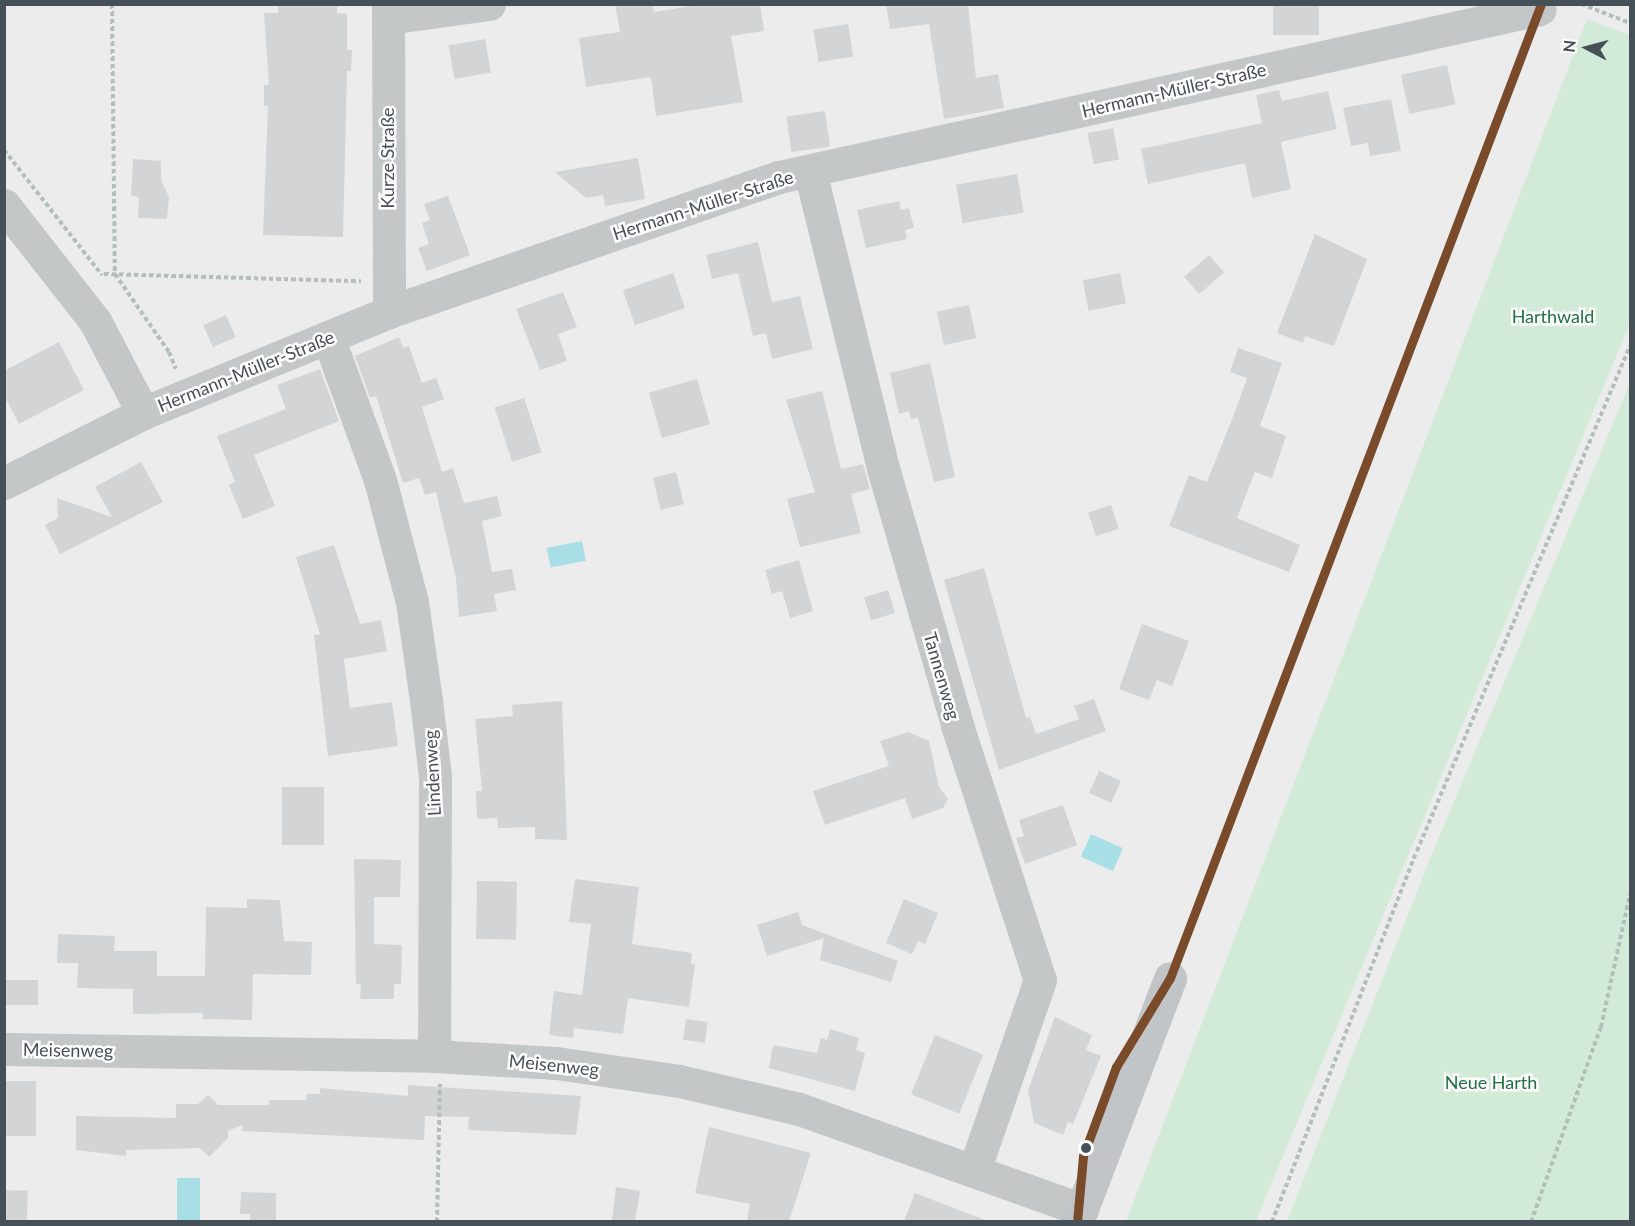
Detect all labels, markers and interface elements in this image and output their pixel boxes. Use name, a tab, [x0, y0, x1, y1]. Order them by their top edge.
north arrow	[1557, 18, 1617, 78]
text: N	[1559, 39, 1579, 53]
street label: Hermann-Müller-Straße	[1080, 58, 1268, 122]
street label: Kurze Straße	[376, 107, 398, 209]
street label: Hermann-Müller-Straße	[610, 166, 796, 244]
park label: Harthwald	[1512, 305, 1594, 327]
street label: Hermann-Müller-Straße	[155, 326, 337, 416]
street label: Tannenweg	[919, 630, 965, 722]
street label: Lindenweg	[419, 729, 445, 817]
street label: Meisenweg	[23, 1038, 113, 1062]
street label: Meisenweg	[508, 1050, 600, 1080]
park label: Neue Harth	[1445, 1071, 1537, 1093]
unlabelled marker	[1080, 1142, 1092, 1154]

